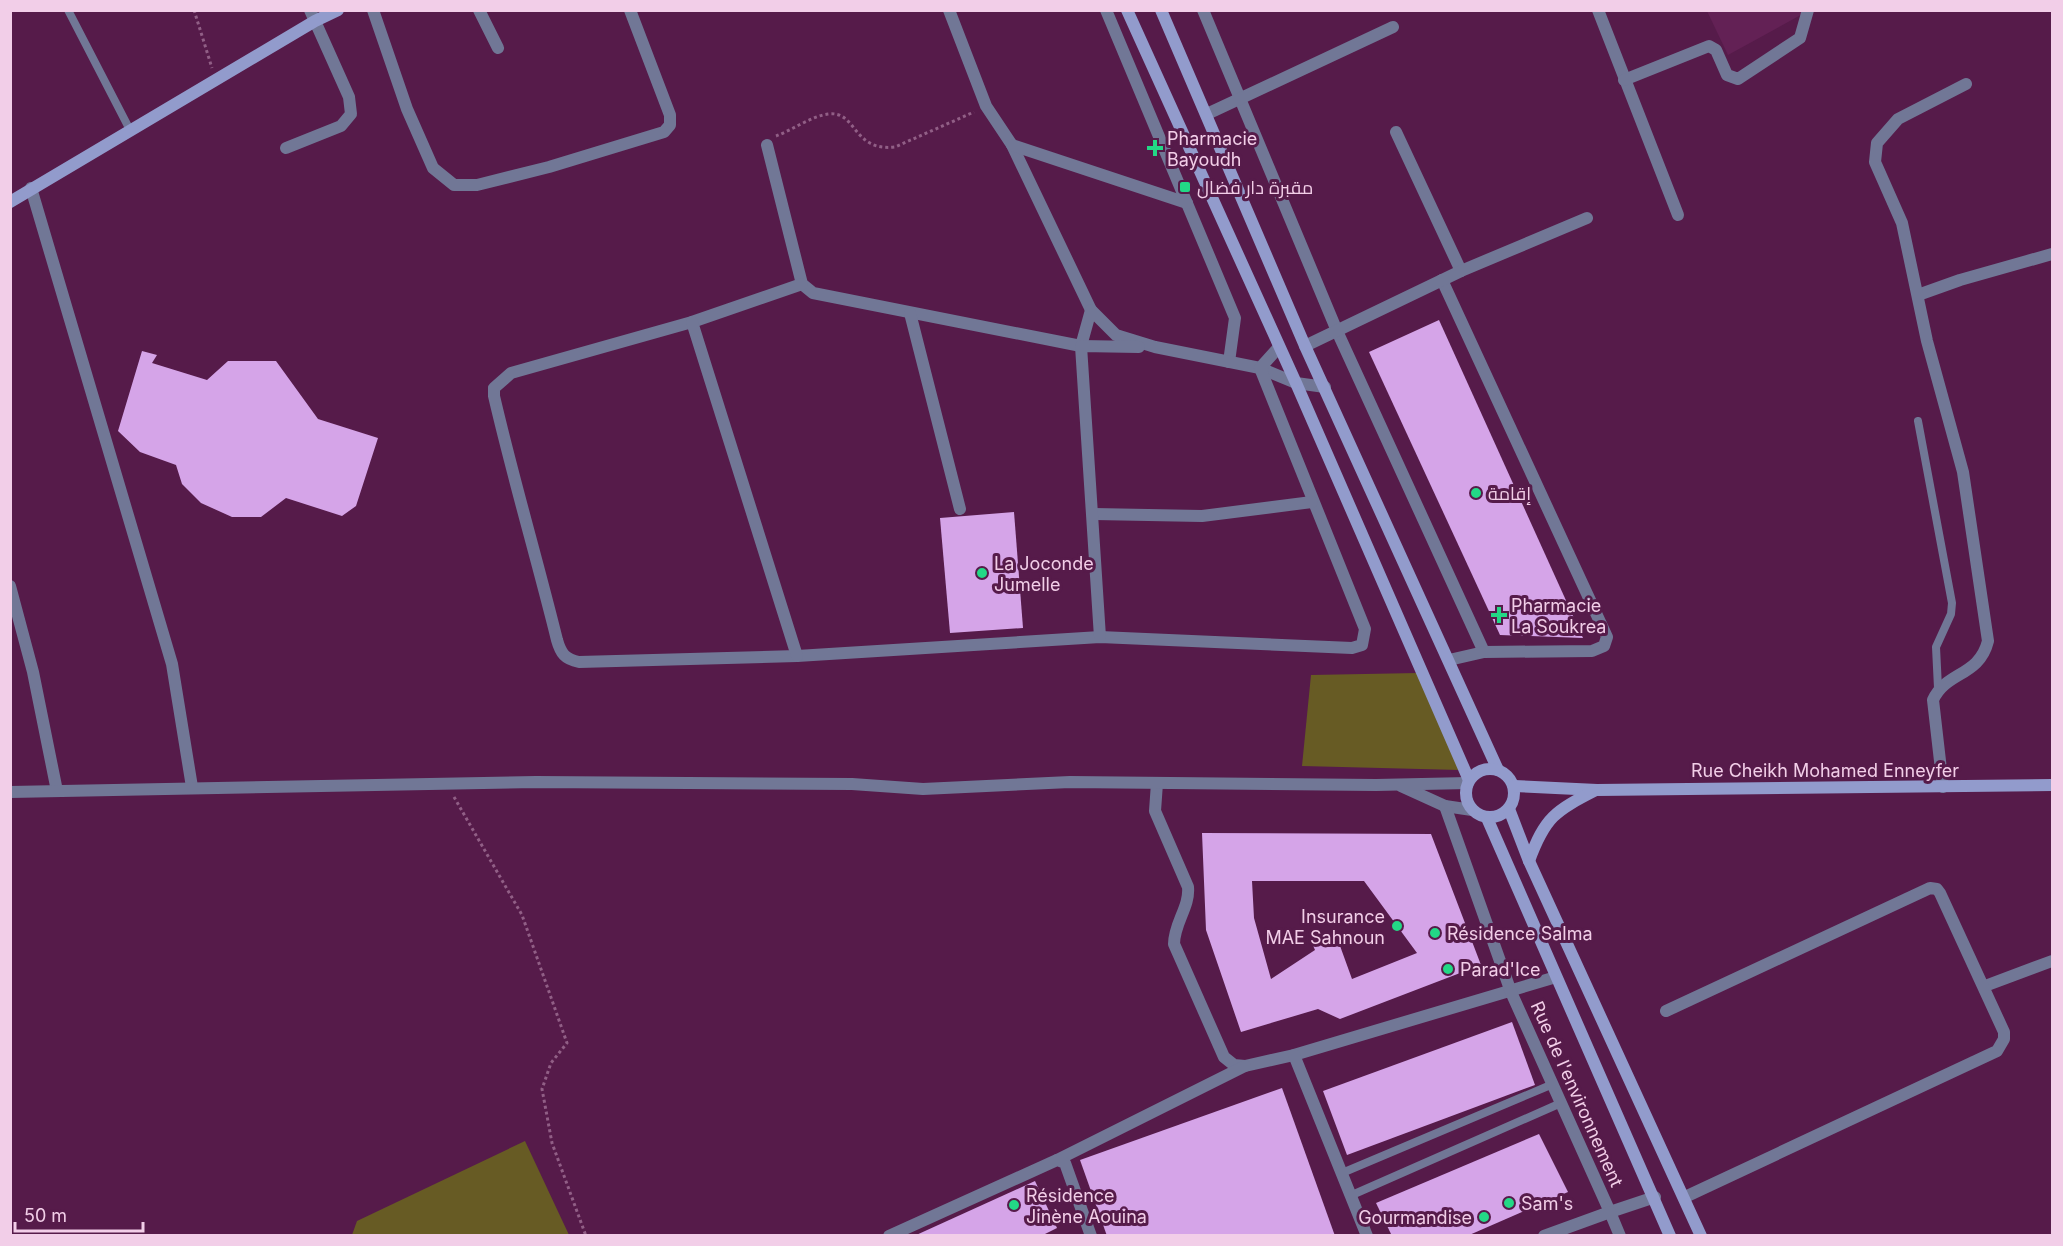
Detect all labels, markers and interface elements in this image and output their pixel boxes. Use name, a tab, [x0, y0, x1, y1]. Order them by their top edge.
place label: Pharmacie Bayoudh	[1167, 128, 1257, 170]
marker: Pharmacie Bayoudh	[1148, 141, 1162, 155]
place label: مقبرة دار فضال	[1197, 177, 1313, 199]
marker: مقبرة دار فضال	[1178, 180, 1192, 194]
place label: إقامة	[1488, 483, 1531, 505]
marker: إقامة	[1469, 486, 1483, 500]
place label: La Joconde Jumelle	[994, 553, 1094, 595]
marker: La Joconde Jumelle	[975, 566, 989, 580]
place label: Pharmacie La Soukrea	[1511, 595, 1606, 637]
marker: Pharmacie La Soukrea	[1492, 608, 1506, 622]
street label: Rue Cheikh Mohamed Enneyfer	[1691, 760, 1959, 781]
place label: Insurance MAE Sahnoun	[1265, 906, 1385, 948]
marker: Insurance MAE Sahnoun	[1390, 919, 1404, 933]
place label: Résidence Salma	[1447, 923, 1593, 944]
marker: Résidence Salma	[1428, 926, 1442, 940]
place label: Parad'Ice	[1460, 959, 1541, 980]
marker: Parad'Ice	[1441, 962, 1455, 976]
street label: Rue de l'environnement	[1527, 998, 1628, 1190]
place label: Résidence Jinène Aouina	[1026, 1185, 1147, 1227]
place label: Sam's	[1521, 1193, 1573, 1214]
scale bar	[15, 1195, 142, 1233]
marker: Sam's	[1502, 1196, 1516, 1210]
marker: Résidence Jinène Aouina	[1007, 1198, 1021, 1212]
text: 50 m	[24, 1205, 67, 1226]
place label: Gourmandise	[1358, 1207, 1472, 1228]
marker: Gourmandise	[1477, 1210, 1491, 1224]

